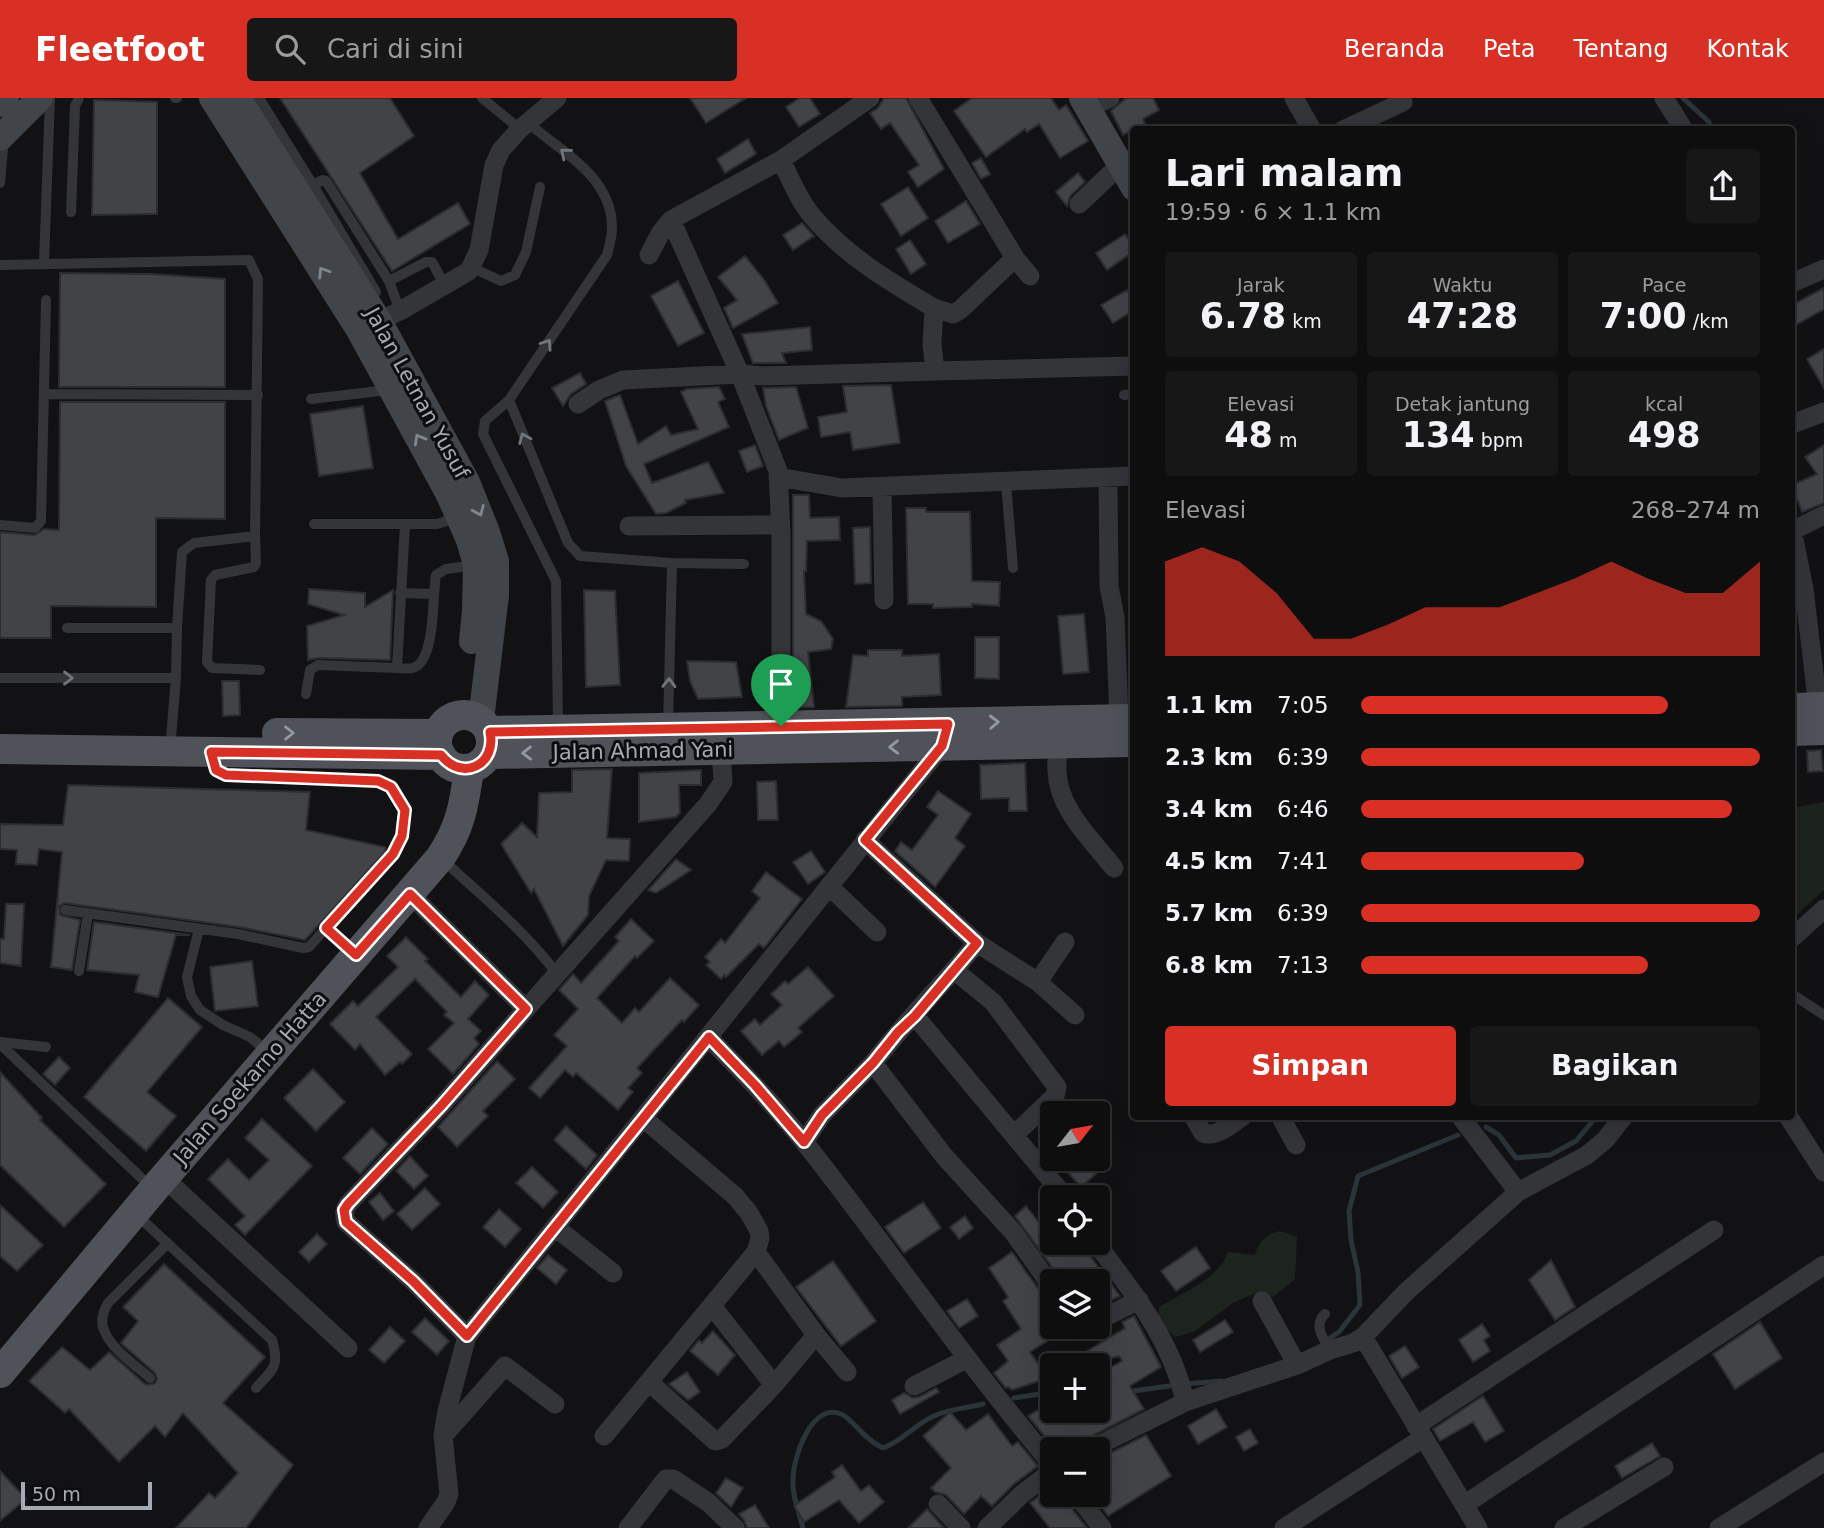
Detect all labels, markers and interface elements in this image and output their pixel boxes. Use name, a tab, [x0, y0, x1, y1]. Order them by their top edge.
search box	[247, 18, 737, 81]
text: Fleetfoot	[35, 30, 205, 69]
icon: search	[271, 30, 309, 68]
text: Cari di sini	[327, 34, 464, 64]
text: Beranda	[1344, 35, 1445, 63]
text: Peta	[1483, 35, 1535, 63]
text: Tentang	[1573, 35, 1669, 63]
text: Kontak	[1707, 35, 1789, 63]
one-way arrow	[561, 148, 573, 161]
button: share	[1686, 149, 1760, 223]
text: Lari malam	[1165, 151, 1403, 195]
text: 19:59 · 6 × 1.1 km	[1165, 199, 1381, 225]
one-way arrow	[318, 267, 331, 280]
text: Jarak	[1237, 274, 1285, 296]
text: Waktu	[1433, 274, 1492, 296]
text: Pace	[1642, 274, 1686, 296]
text: 6.78	[1200, 296, 1286, 336]
text: 47:28	[1407, 296, 1518, 336]
text: 7:00	[1600, 296, 1687, 336]
street label: Jalan Letnan Yusuf	[359, 302, 474, 483]
text: km	[1286, 310, 1322, 332]
text: /km	[1687, 310, 1729, 332]
one-way arrow	[539, 339, 551, 352]
text: Elevasi	[1227, 393, 1294, 415]
text: Detak jantung	[1395, 393, 1530, 415]
text: kcal	[1645, 393, 1683, 415]
text: 48	[1224, 415, 1273, 455]
text: 134	[1402, 415, 1475, 455]
text: 498	[1628, 415, 1701, 455]
text: m	[1273, 429, 1297, 451]
text: bpm	[1475, 429, 1523, 451]
one-way arrow	[519, 432, 533, 444]
one-way arrow	[414, 434, 427, 447]
text: Elevasi	[1165, 497, 1246, 523]
text: 268–274 m	[1631, 497, 1760, 523]
one-way arrow	[471, 504, 485, 517]
pin	[751, 654, 811, 726]
icon: arrive	[762, 665, 800, 703]
one-way arrow	[63, 670, 74, 686]
one-way arrow	[662, 677, 677, 688]
text: 1.1 km	[1165, 692, 1253, 718]
text: 7:05	[1277, 692, 1329, 718]
one-way arrow	[989, 715, 1000, 730]
one-way arrow	[284, 725, 294, 741]
street label: Jalan Ahmad Yani	[550, 737, 734, 765]
one-way arrow	[889, 739, 899, 755]
text: 2.3 km	[1165, 744, 1253, 770]
text: 6:39	[1277, 744, 1329, 770]
one-way arrow	[521, 745, 532, 761]
text: 3.4 km	[1165, 796, 1253, 822]
text: 6:46	[1277, 796, 1329, 822]
text: 4.5 km	[1165, 848, 1253, 874]
text: 7:41	[1277, 848, 1329, 874]
text: 5.7 km	[1165, 900, 1253, 926]
text: 6:39	[1277, 900, 1329, 926]
text: 6.8 km	[1165, 952, 1253, 978]
text: 7:13	[1277, 952, 1329, 978]
street label: Jalan Soekarno Hatta	[167, 987, 331, 1171]
button: Simpan	[1165, 1026, 1456, 1106]
button: Bagikan	[1470, 1026, 1760, 1106]
north arrow	[1040, 1101, 1110, 1171]
map controls	[1040, 1101, 1110, 1507]
button: locate	[1040, 1185, 1110, 1255]
button: layers	[1040, 1269, 1110, 1339]
button: +	[1040, 1353, 1110, 1423]
button: −	[1040, 1437, 1110, 1507]
scale bar	[21, 1479, 152, 1511]
text: 50 m	[32, 1483, 81, 1505]

